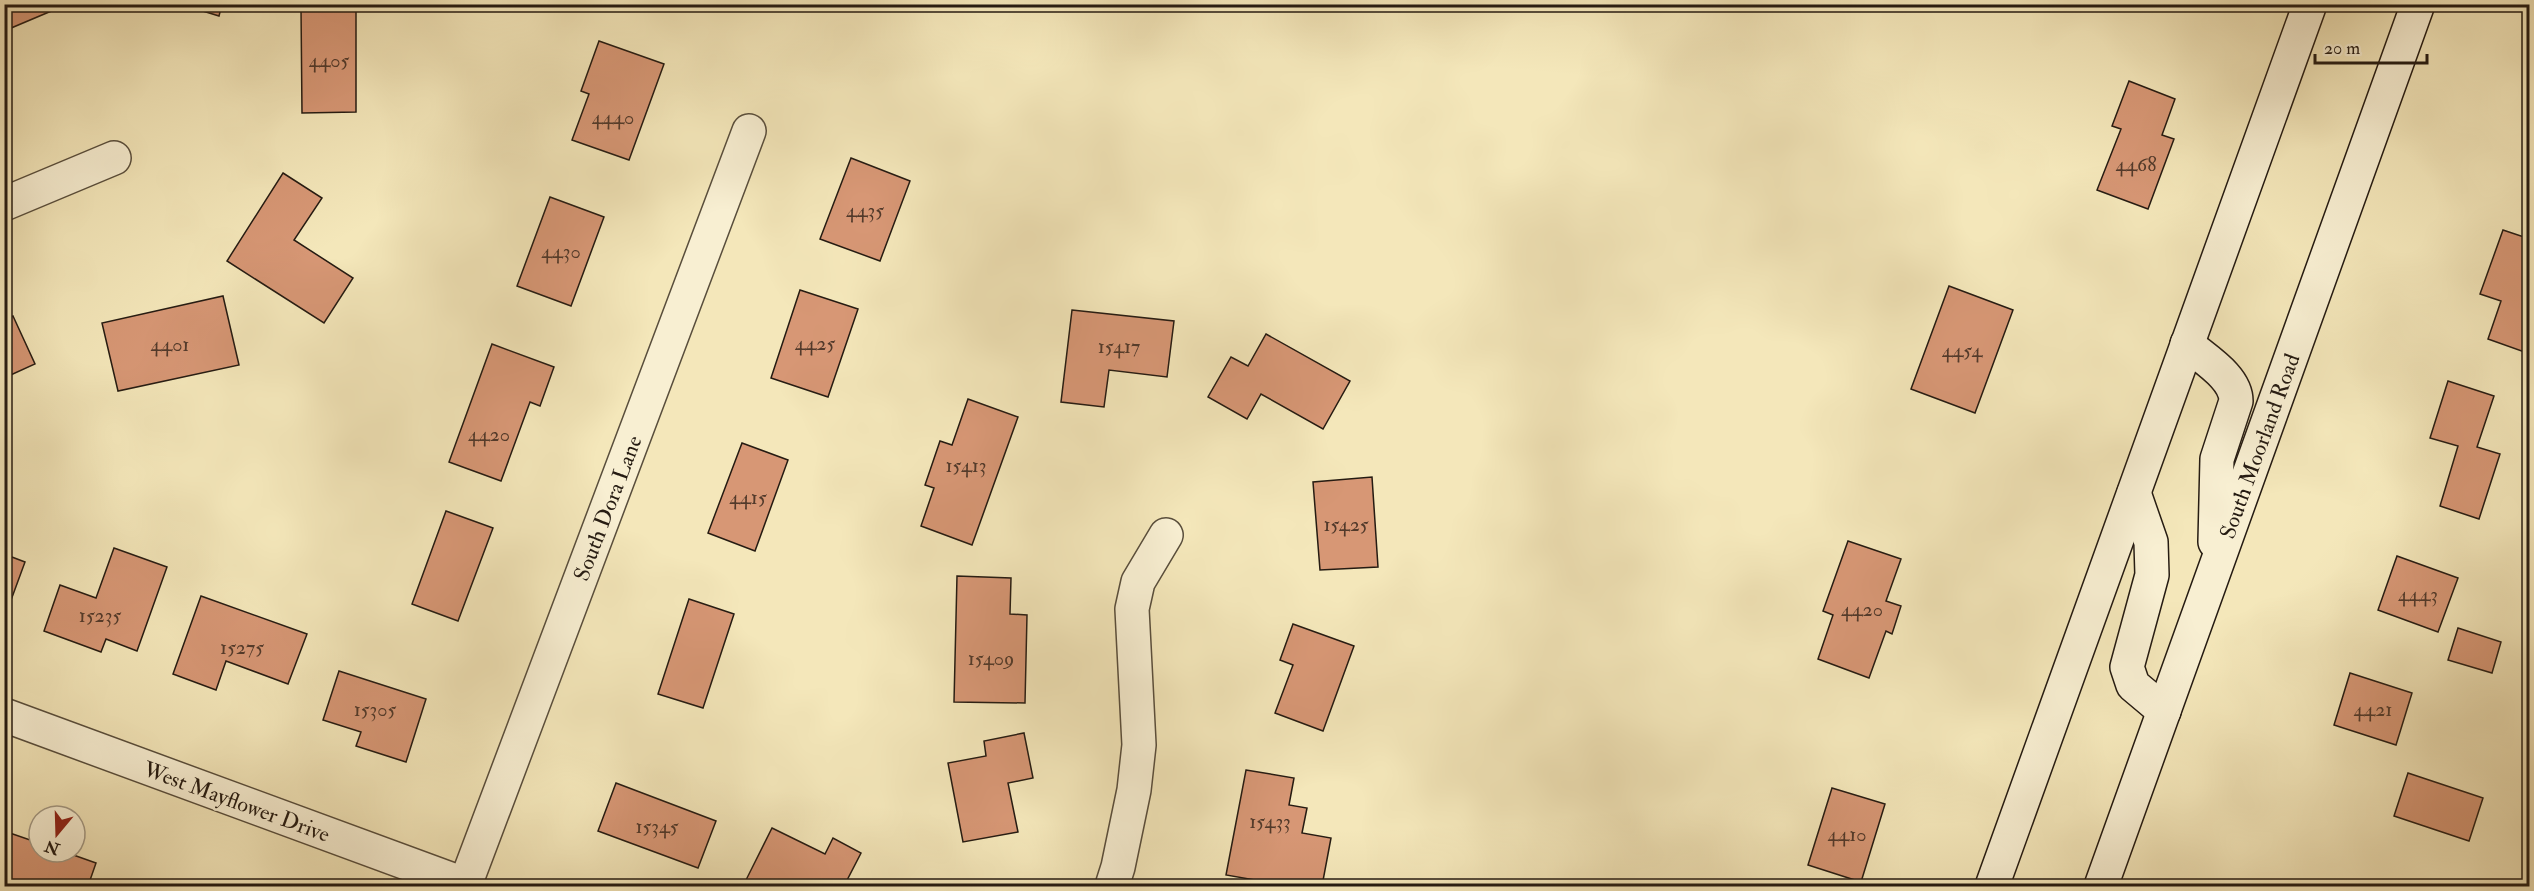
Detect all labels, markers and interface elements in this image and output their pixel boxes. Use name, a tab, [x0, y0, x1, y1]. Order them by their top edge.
scale bar	[2315, 27, 2428, 65]
text: 20 m	[2324, 37, 2360, 60]
house number: 4405	[309, 48, 350, 73]
house number: 4440	[592, 105, 634, 130]
house number: 4468	[2115, 152, 2157, 177]
house number: 4435	[846, 198, 884, 223]
house number: 4430	[541, 239, 581, 264]
house number: 4425	[795, 331, 835, 356]
house number: 4401	[151, 332, 189, 357]
house number: 15417	[1098, 334, 1140, 359]
house number: 4454	[1942, 338, 1984, 363]
street label: South Moorland Road	[2213, 350, 2306, 543]
house number: 4420	[468, 422, 510, 447]
street label: South Dora Lane	[567, 432, 648, 585]
house number: 15413	[946, 453, 986, 478]
house number: 4415	[729, 485, 767, 510]
house number: 15425	[1323, 512, 1369, 537]
house number: 4443	[2398, 582, 2438, 607]
house number: 4420	[1841, 597, 1883, 622]
house number: 15235	[79, 603, 121, 628]
house number: 15275	[220, 635, 264, 660]
house number: 15409	[968, 646, 1014, 671]
house number: 15305	[354, 697, 397, 722]
house number: 4421	[2354, 697, 2392, 722]
street label: West Mayflower Drive	[139, 755, 334, 849]
north arrow	[27, 804, 87, 864]
house number: 15433	[1249, 809, 1291, 834]
house number: 15345	[635, 814, 679, 839]
house number: 4410	[1828, 822, 1866, 847]
text: N	[42, 835, 63, 859]

